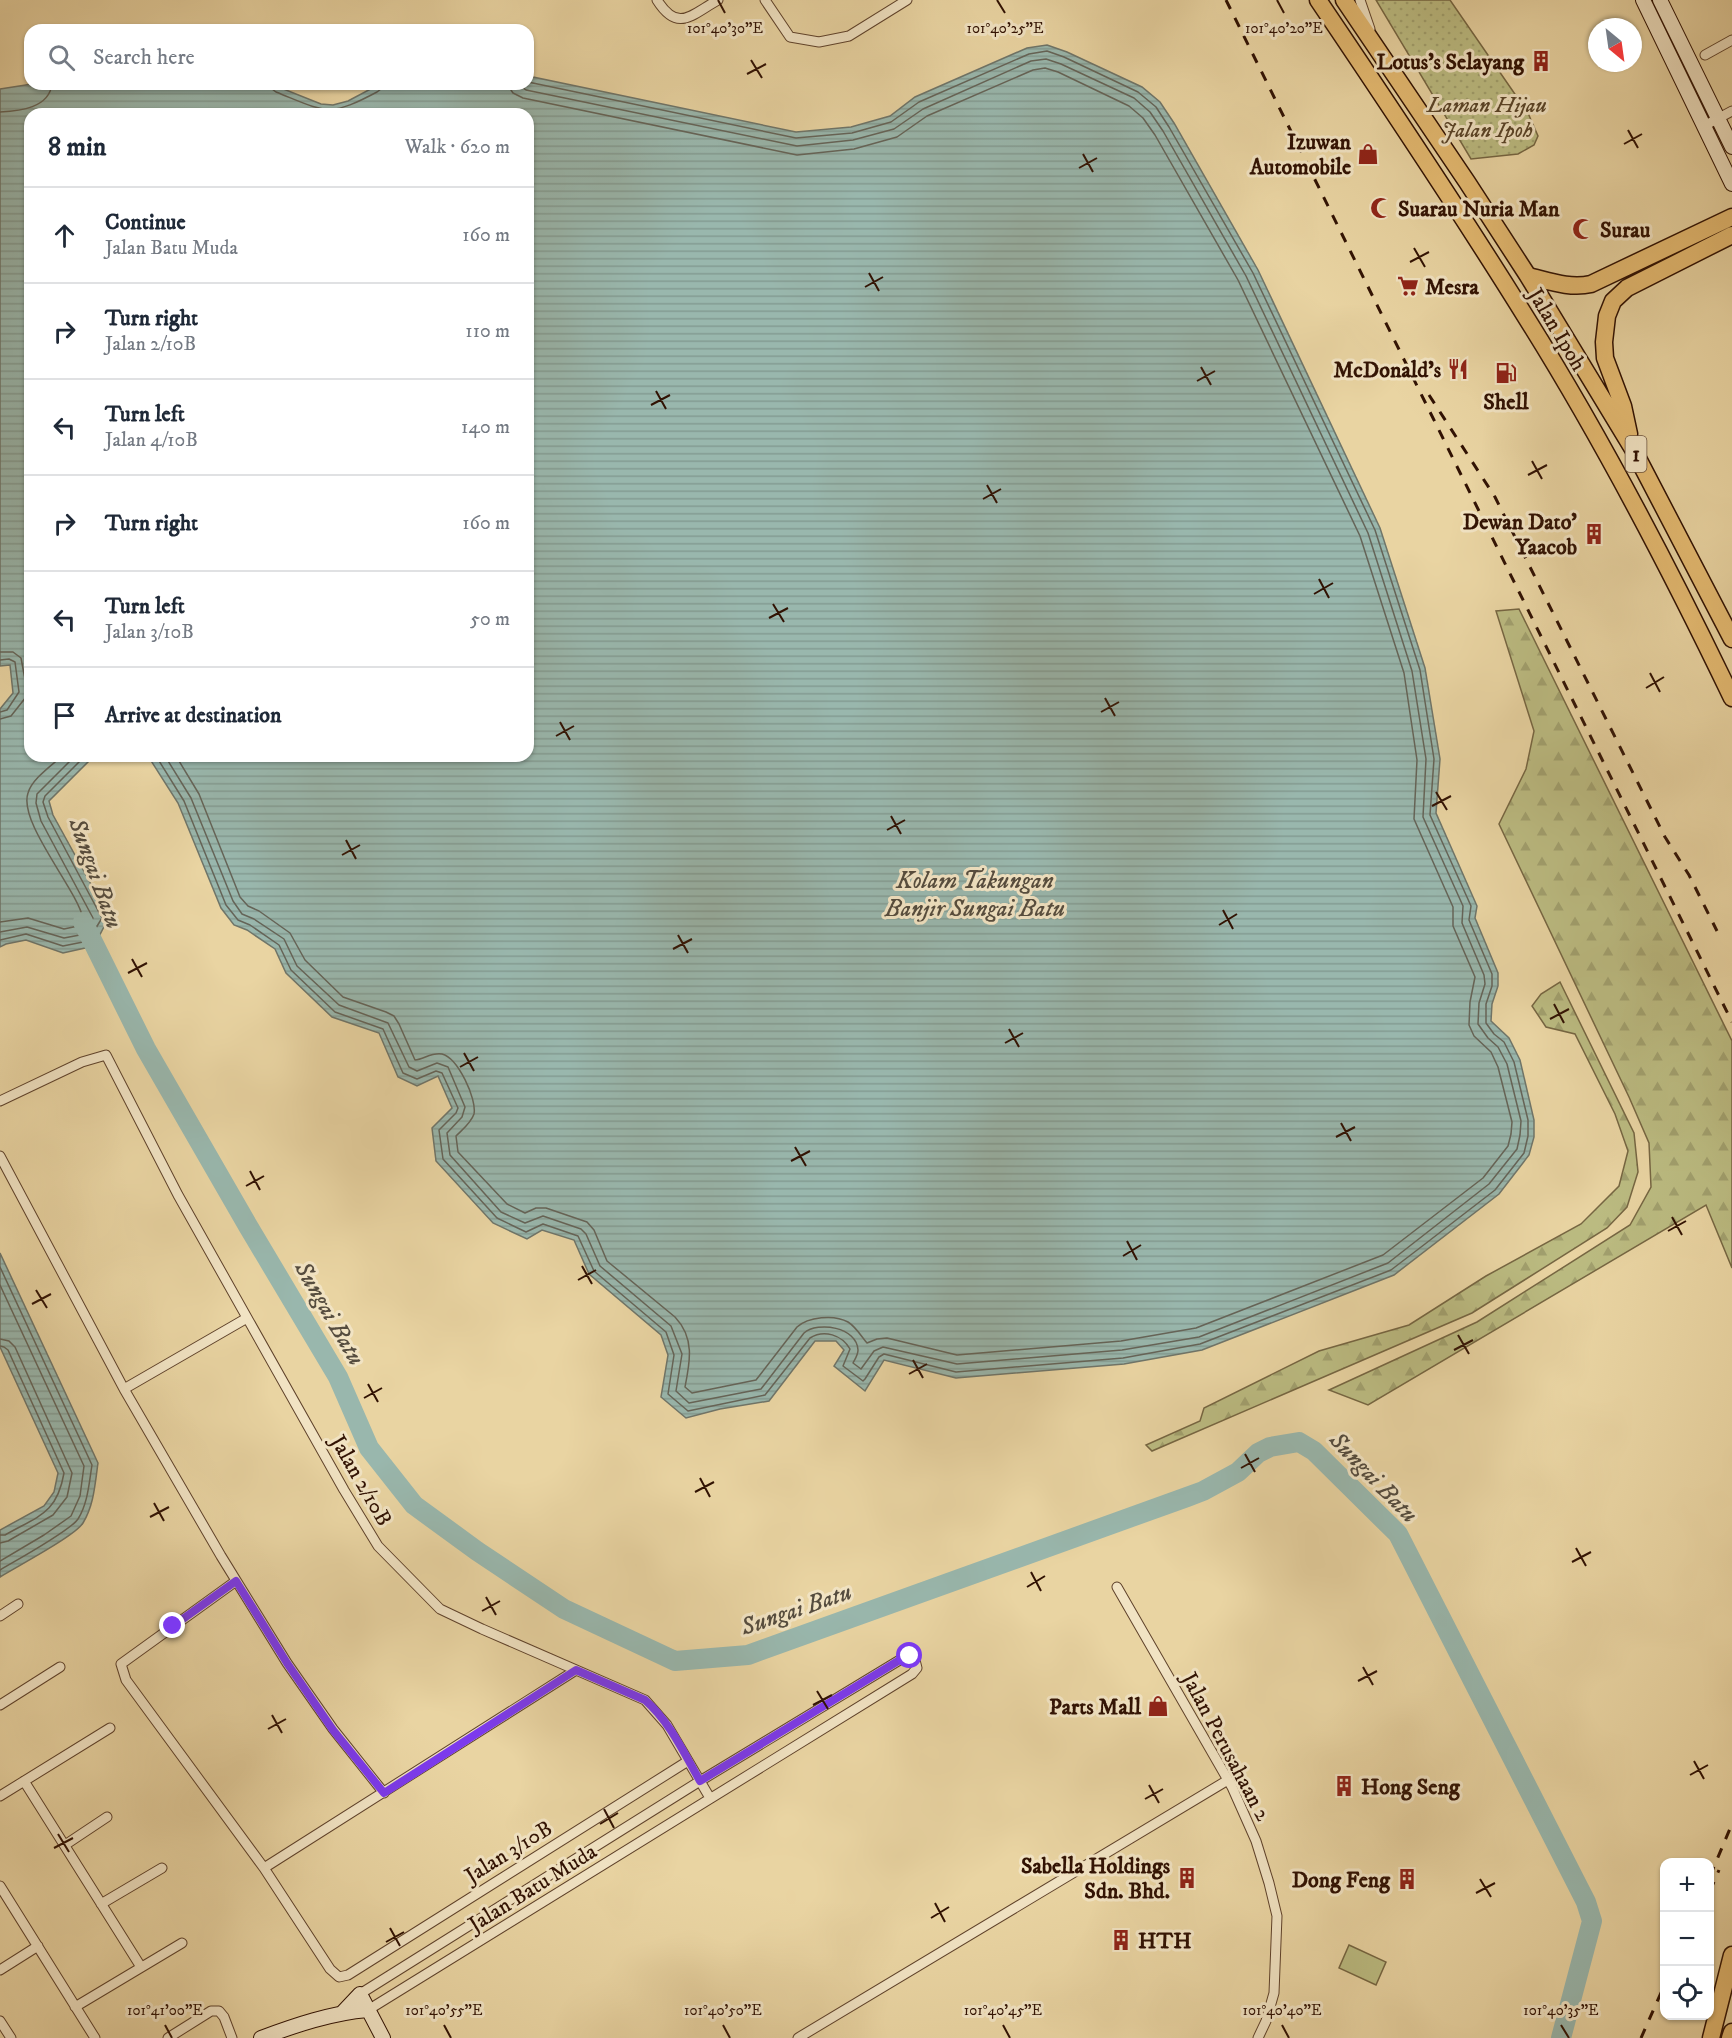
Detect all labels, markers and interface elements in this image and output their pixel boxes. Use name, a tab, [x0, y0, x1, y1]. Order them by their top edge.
north arrow	[1588, 18, 1642, 72]
text: 101°40'30"E	[687, 19, 763, 38]
text: 101°40'25"E	[966, 19, 1044, 38]
text: 101°40'20"E	[1245, 19, 1323, 38]
search box	[24, 24, 534, 90]
icon: search	[45, 41, 78, 74]
text: Search here	[93, 44, 195, 71]
place label: Lotus's Selayang	[1377, 49, 1525, 76]
building icon: Lotus's Selayang	[1529, 49, 1553, 73]
park label: Laman Hijau Jalan Ipoh	[1425, 92, 1547, 144]
place label: Izuwan Automobile	[1249, 129, 1351, 181]
text: 8 min	[48, 131, 106, 164]
text: Walk · 620 m	[405, 135, 510, 160]
shop icon: Izuwan Automobile	[1356, 142, 1380, 166]
mosque icon: Suarau Nuria Man	[1369, 196, 1393, 220]
place label: Suarau Nuria Man	[1398, 196, 1560, 223]
text: Continue	[105, 209, 186, 236]
mosque icon: Surau	[1571, 217, 1595, 241]
place label: Surau	[1600, 217, 1651, 244]
icon: ahead	[48, 219, 81, 252]
text: 160 m	[462, 223, 510, 248]
text: Jalan Batu Muda	[105, 236, 238, 261]
supermarket icon: Mesra	[1396, 274, 1420, 298]
place label: Mesra	[1425, 274, 1479, 301]
street label: Jalan Ipoh	[1520, 282, 1592, 377]
text: Turn right	[105, 305, 198, 332]
icon: right	[48, 315, 81, 348]
text: 110 m	[465, 319, 510, 344]
text: Jalan 2/10B	[105, 332, 196, 357]
place label: McDonald's	[1334, 357, 1442, 384]
restaurant icon: McDonald's	[1446, 357, 1470, 381]
fuel station icon: Shell	[1494, 361, 1518, 385]
place label: Shell	[1483, 389, 1529, 416]
text: Turn left	[105, 401, 185, 428]
icon: left	[48, 411, 81, 444]
text: 140 m	[461, 415, 510, 440]
text: Jalan 4/10B	[105, 428, 198, 453]
road number: 1	[1626, 436, 1646, 472]
icon: right	[48, 507, 81, 540]
place label: Dewan Dato' Yaacob	[1463, 509, 1577, 561]
text: Turn right	[105, 510, 198, 537]
text: 160 m	[462, 511, 510, 536]
building icon: Dewan Dato' Yaacob	[1582, 522, 1606, 546]
text: Turn left	[105, 593, 185, 620]
icon: left	[48, 603, 81, 636]
text: 50 m	[470, 607, 510, 632]
text: Jalan 3/10B	[105, 620, 194, 645]
icon: arrive	[48, 699, 81, 732]
text: Arrive at destination	[105, 702, 282, 729]
water label: Sungai Batu	[61, 813, 129, 933]
water label: Kolam Takungan Banjir Sungai Batu	[884, 866, 1065, 924]
water label: Sungai Batu	[287, 1255, 371, 1371]
water label: Sungai Batu	[1322, 1425, 1424, 1530]
street label: Jalan 2/10B	[323, 1429, 397, 1531]
water label: Sungai Batu	[736, 1577, 856, 1643]
route end	[159, 1612, 185, 1638]
route start	[896, 1642, 922, 1668]
street label: Jalan Perusahaan 2	[1174, 1666, 1276, 1826]
place label: Parts Mall	[1049, 1694, 1141, 1721]
shop icon: Parts Mall	[1146, 1694, 1170, 1718]
building icon: Hong Seng	[1332, 1774, 1356, 1798]
place label: Hong Seng	[1361, 1774, 1461, 1801]
street label: Jalan 3/10B	[458, 1815, 557, 1891]
street label: Jalan Batu Muda	[462, 1838, 602, 1940]
place label: Sabella Holdings Sdn. Bhd.	[1021, 1853, 1171, 1905]
map controls	[1660, 1858, 1714, 2020]
button: +	[1660, 1858, 1714, 1912]
building icon: Sabella Holdings Sdn. Bhd.	[1175, 1866, 1199, 1890]
place label: Dong Feng	[1292, 1867, 1391, 1894]
building icon: Dong Feng	[1395, 1867, 1419, 1891]
button: −	[1660, 1912, 1714, 1966]
building icon: HTH	[1109, 1928, 1133, 1952]
place label: HTH	[1138, 1928, 1192, 1955]
button: locate	[1660, 1966, 1714, 2020]
text: 101°41'00"E	[127, 2001, 203, 2020]
text: 101°40'55"E	[405, 2001, 483, 2020]
text: 101°40'50"E	[684, 2001, 762, 2020]
text: 101°40'45"E	[964, 2001, 1043, 2020]
text: 101°40'40"E	[1242, 2001, 1322, 2020]
text: 101°40'35"E	[1523, 2001, 1599, 2020]

